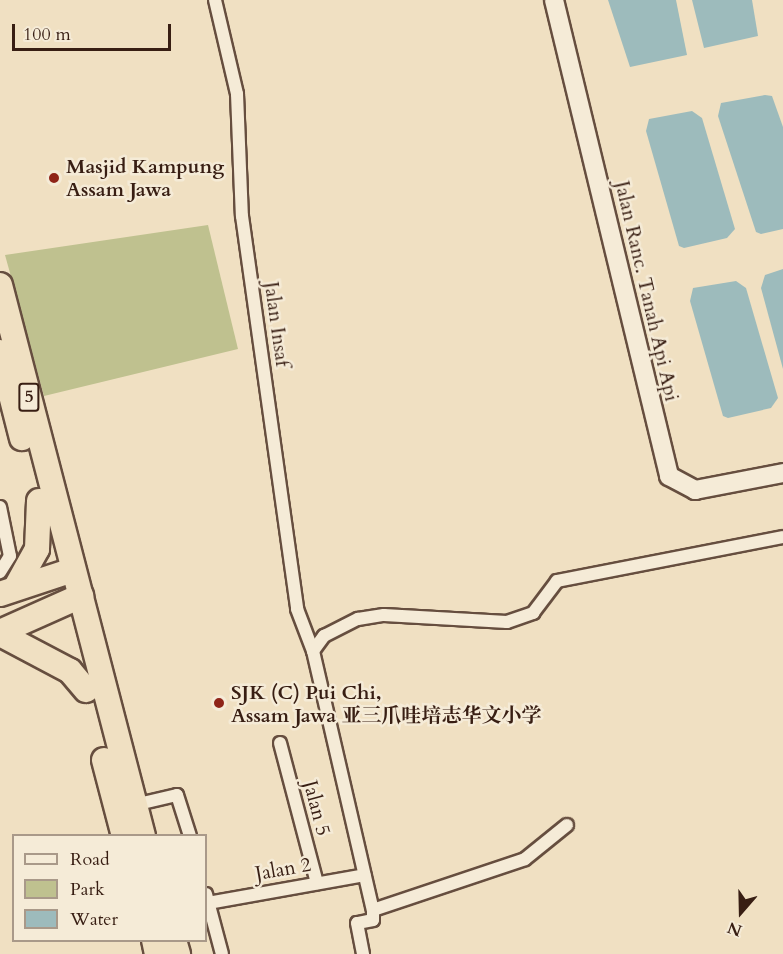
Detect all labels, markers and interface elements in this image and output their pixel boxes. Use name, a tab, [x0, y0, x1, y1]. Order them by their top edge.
scale bar	[15, 12, 174, 50]
text: 100 m	[23, 22, 71, 47]
place label: Masjid Kampung Assam Jawa	[66, 154, 224, 201]
marker: Masjid Kampung Assam Jawa	[47, 171, 61, 185]
street label: Jalan Ranc. Tanah Api Api	[610, 179, 684, 403]
street label: Jalan Insaf	[259, 280, 295, 368]
road number: 5	[17, 382, 41, 412]
place label: SJK (C) Pui Chi, Assam Jawa 亚三爪哇培志华文小学	[231, 680, 542, 727]
marker: SJK (C) Pui Chi, Assam Jawa 亚三爪哇培志华文小学	[212, 696, 226, 710]
street label: Jalan 5	[298, 778, 336, 838]
legend	[12, 834, 207, 942]
text: Road	[70, 847, 110, 872]
street label: Jalan 2	[253, 852, 313, 886]
text: Park	[70, 877, 105, 902]
north arrow	[711, 882, 771, 942]
text: Water	[70, 907, 118, 932]
text: N	[725, 916, 745, 942]

